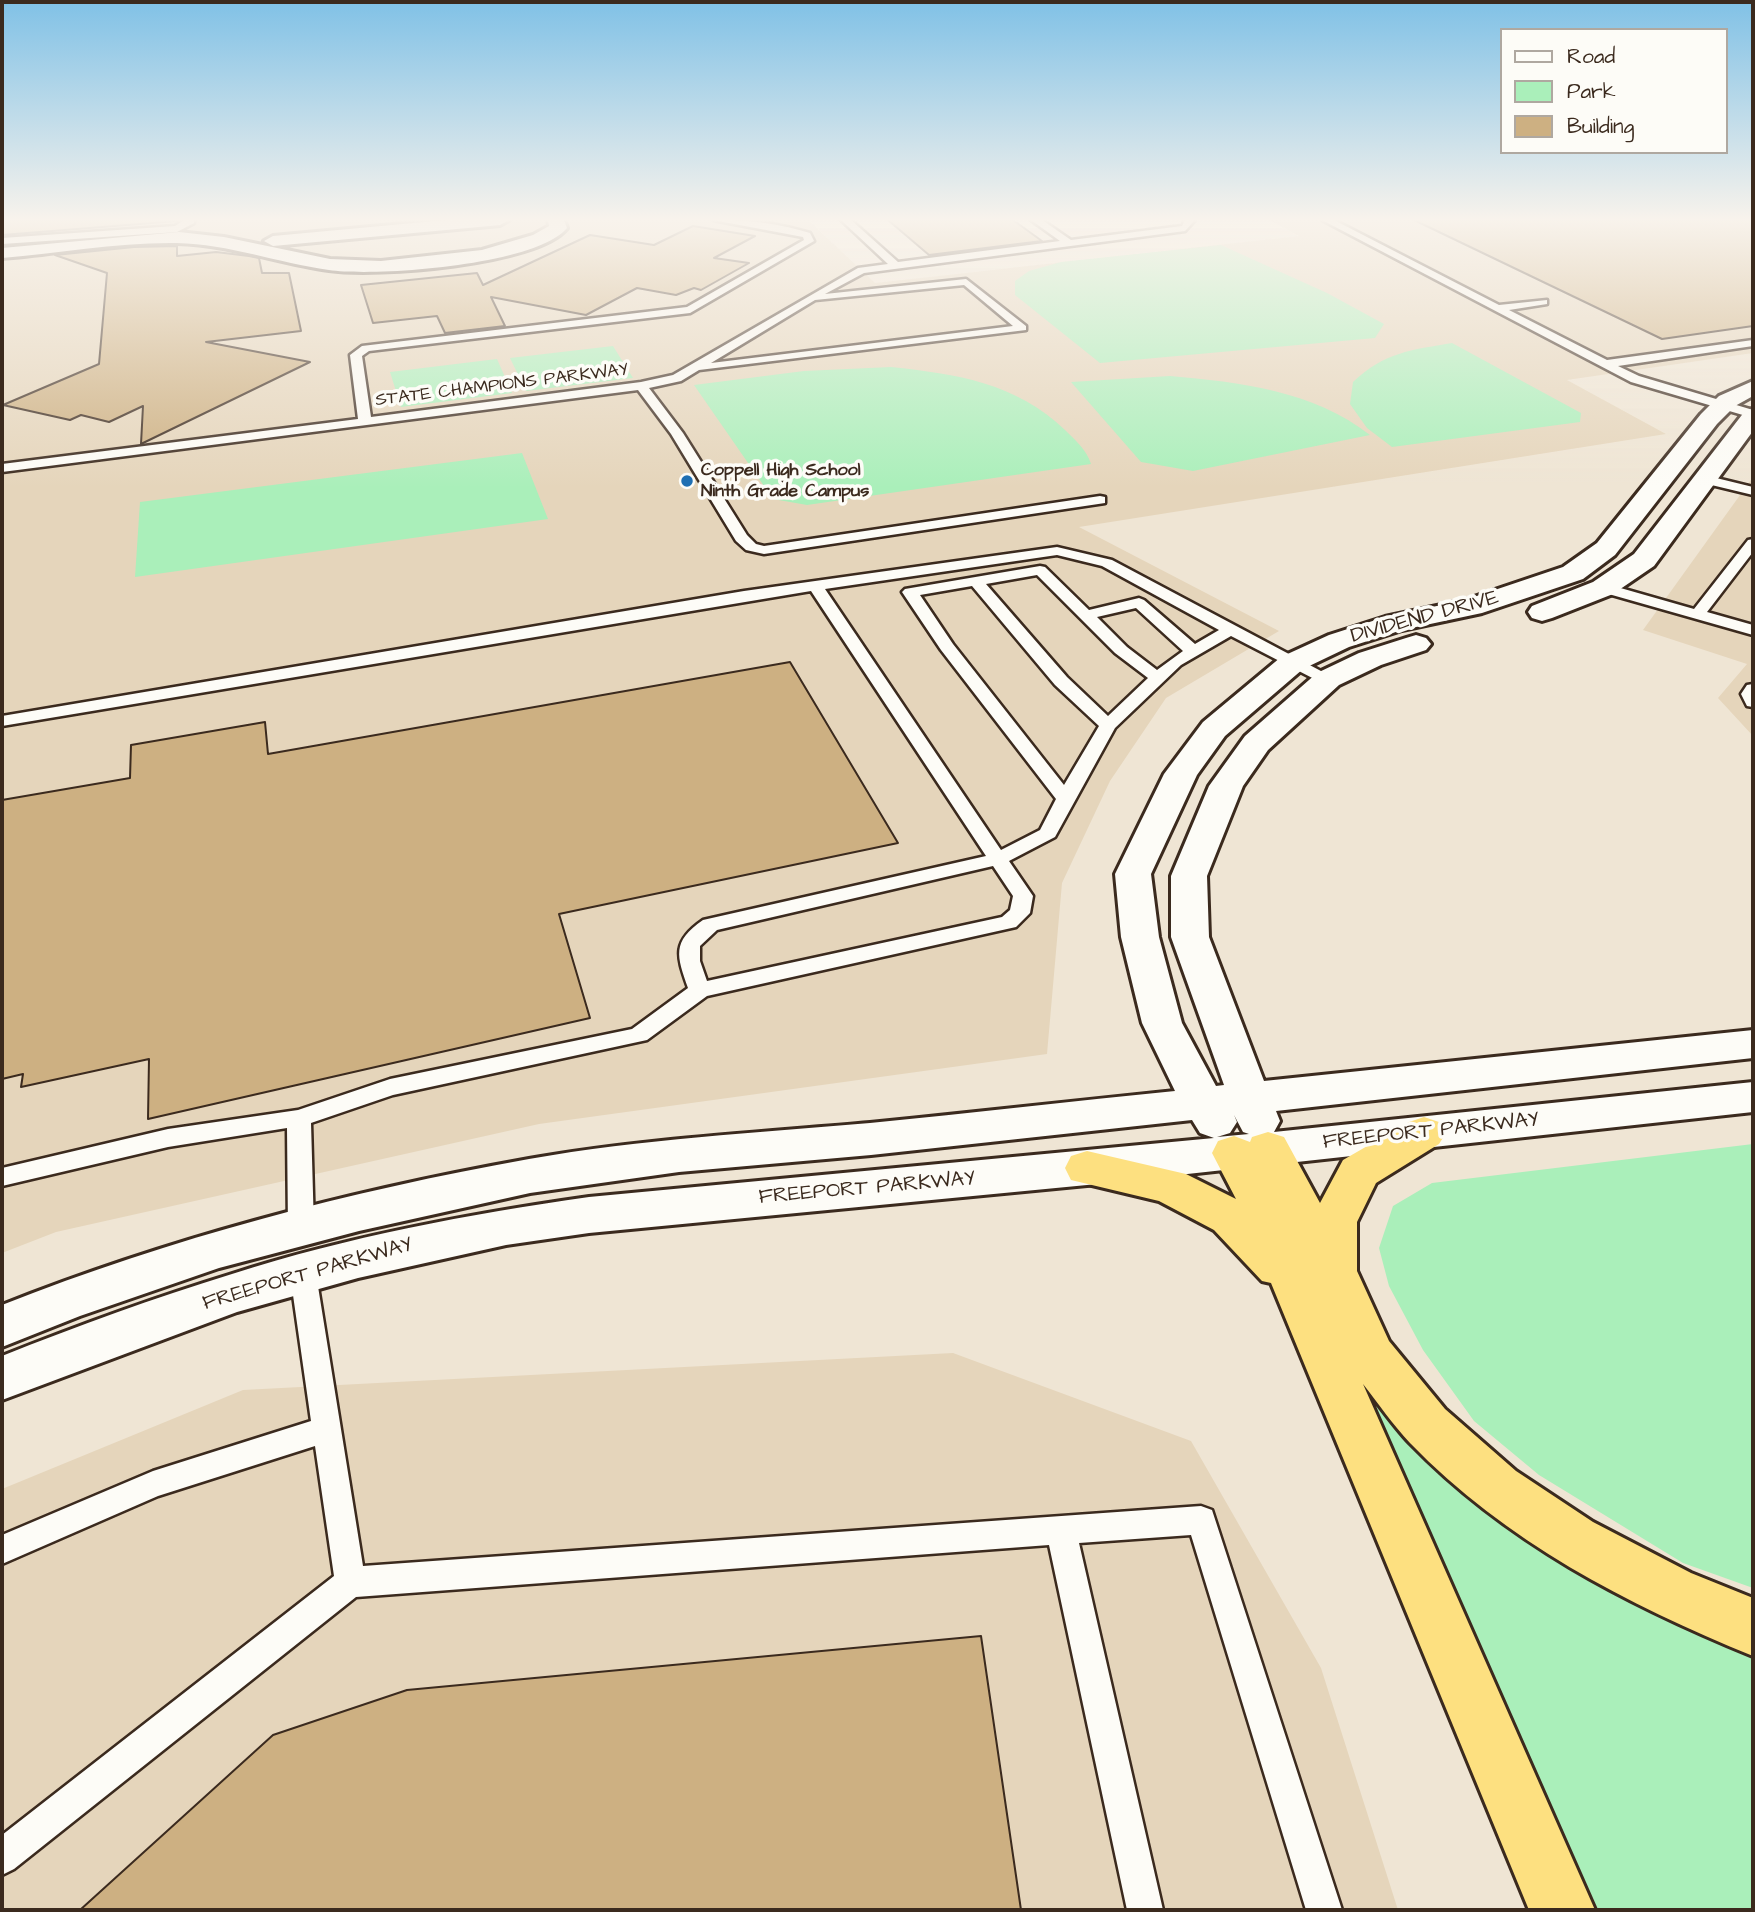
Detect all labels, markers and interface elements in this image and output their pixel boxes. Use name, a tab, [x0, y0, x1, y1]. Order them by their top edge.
legend	[1500, 28, 1727, 154]
text: Road	[1567, 42, 1615, 71]
text: Park	[1567, 77, 1616, 106]
text: Building	[1567, 112, 1634, 141]
street label: STATE CHAMPIONS PARKWAY	[374, 360, 630, 412]
place label: Coppell High School Ninth Grade Campus	[701, 460, 869, 503]
marker: Coppell High School Ninth Grade Campus	[679, 473, 695, 489]
street label: DIVIDEND DRIVE	[1348, 586, 1502, 650]
street label: FREEPORT PARKWAY	[1322, 1108, 1540, 1156]
street label: FREEPORT PARKWAY	[758, 1167, 976, 1211]
street label: FREEPORT PARKWAY	[200, 1233, 416, 1317]

